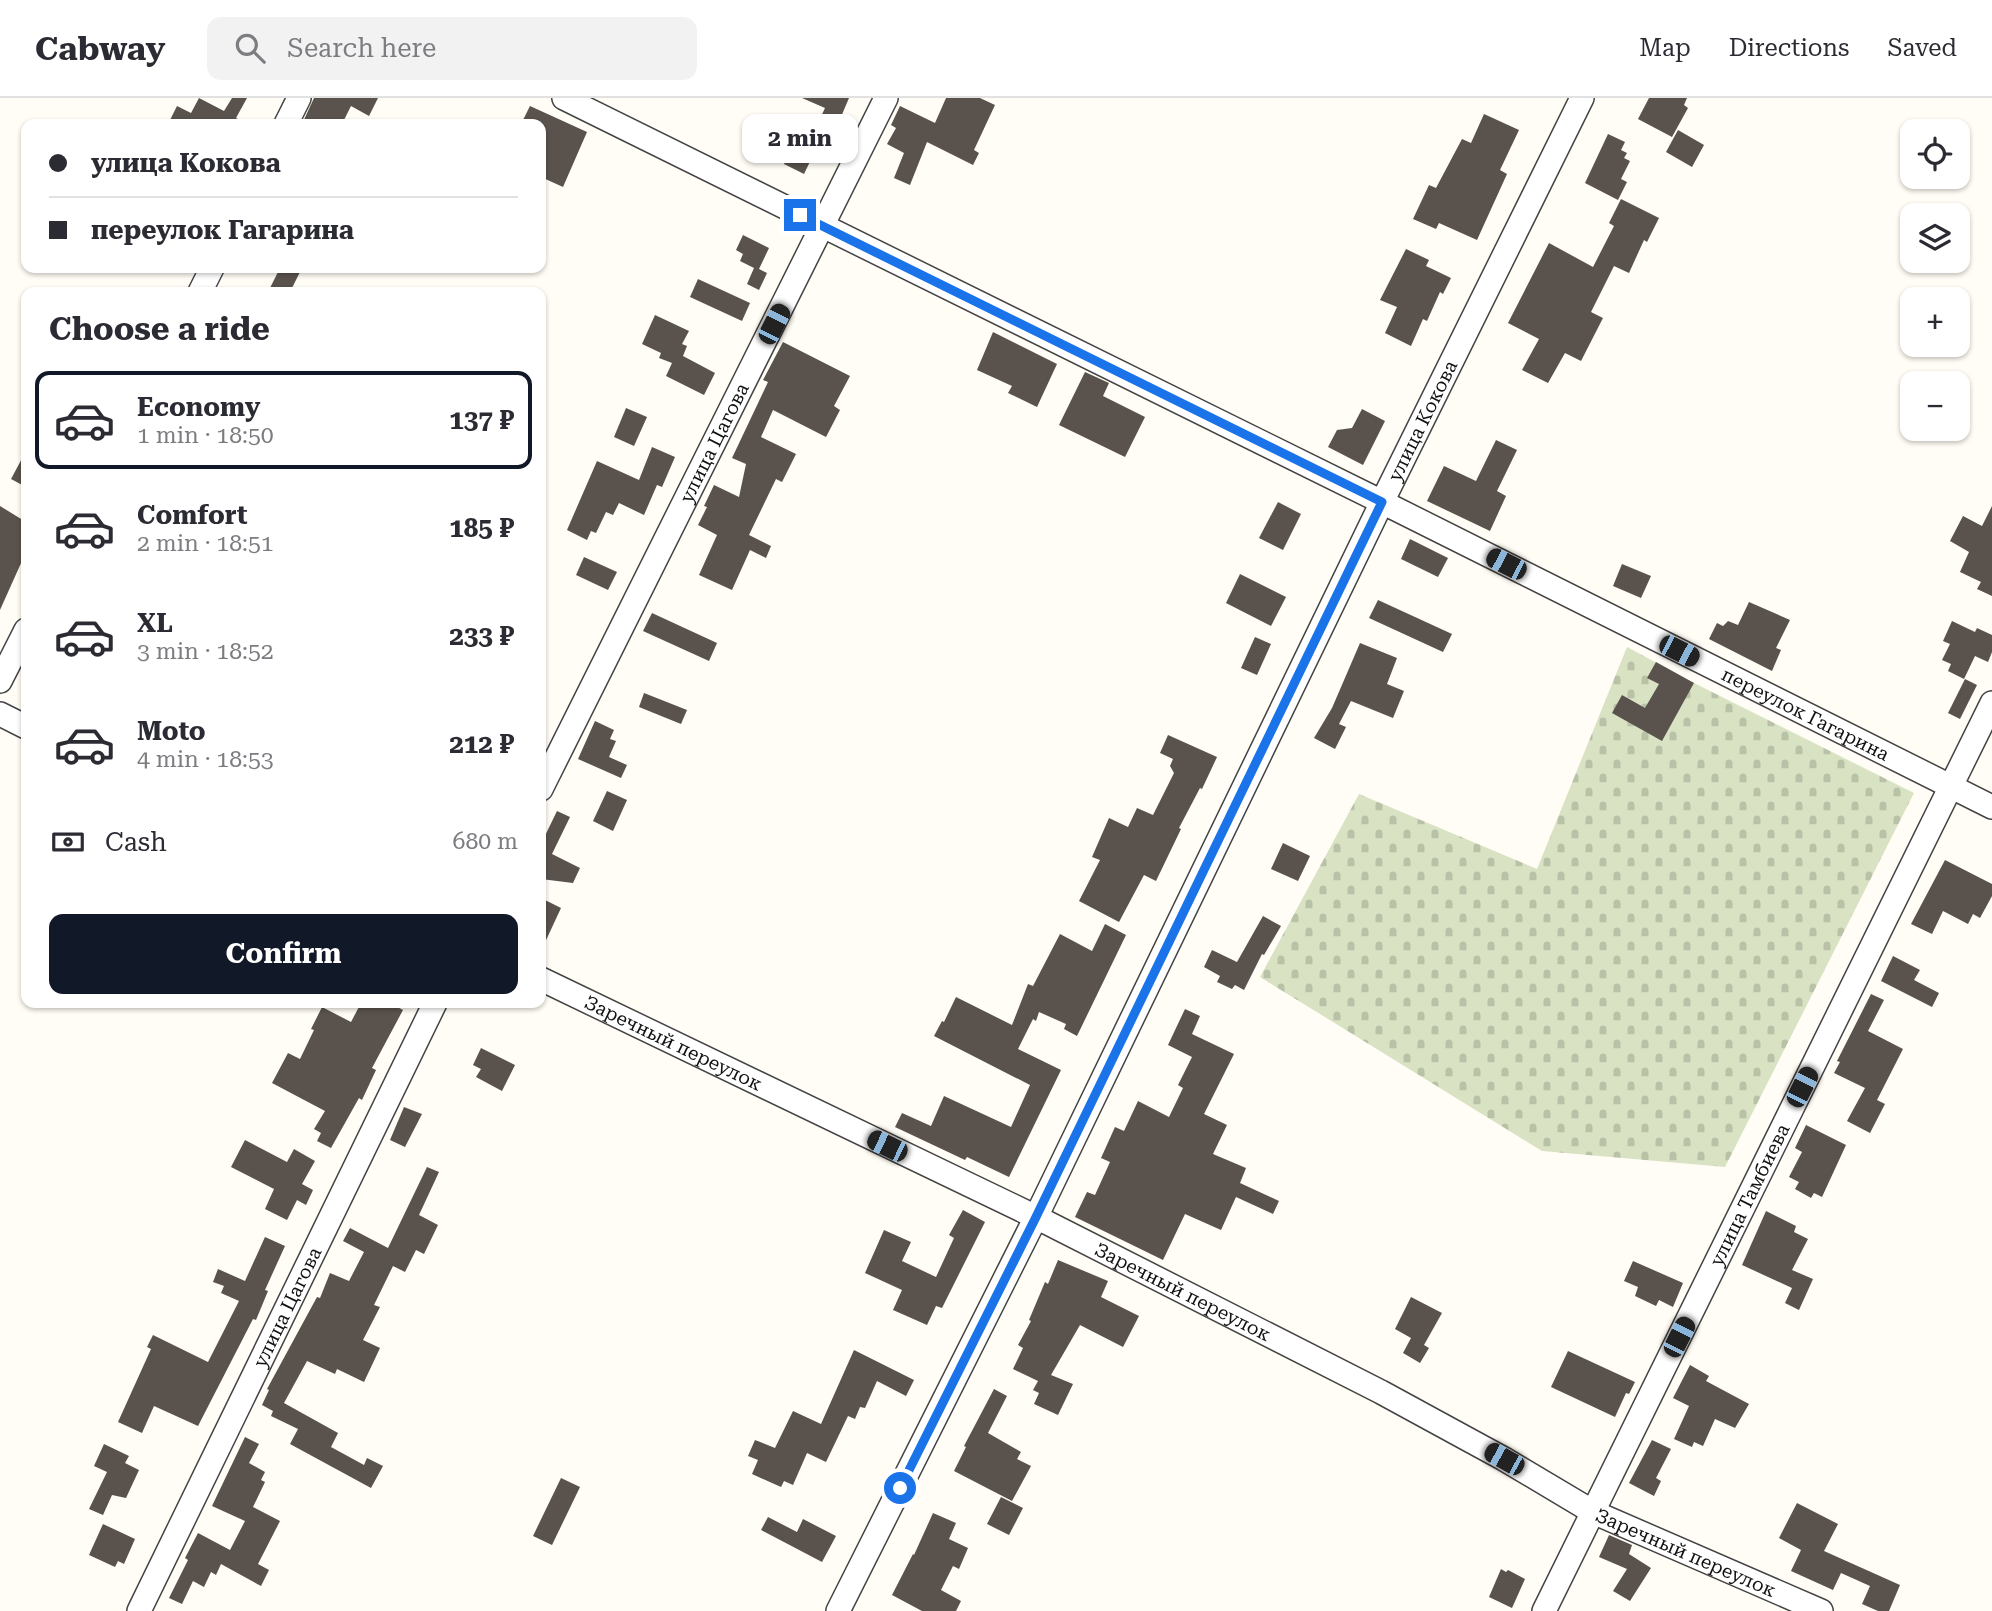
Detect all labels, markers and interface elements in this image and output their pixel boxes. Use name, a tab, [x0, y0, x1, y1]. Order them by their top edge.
search box	[207, 17, 697, 80]
text: Cabway	[35, 29, 165, 68]
icon: search	[231, 29, 269, 67]
text: Search here	[287, 33, 436, 63]
text: Map	[1639, 34, 1691, 62]
text: Directions	[1729, 34, 1849, 62]
text: Saved	[1887, 34, 1957, 62]
callout: 2 min	[742, 114, 858, 162]
map controls	[1900, 119, 1970, 441]
button: locate	[1900, 119, 1970, 189]
text: 2 min	[768, 125, 832, 152]
text: улица Кокова	[91, 148, 281, 178]
route end	[784, 199, 816, 231]
button: layers	[1900, 203, 1970, 273]
text: переулок Гагарина	[91, 215, 354, 245]
button: +	[1900, 287, 1970, 357]
car	[756, 301, 793, 347]
text: Choose a ride	[49, 310, 270, 348]
street label: улица Кокова	[1383, 356, 1463, 485]
button: −	[1900, 371, 1970, 441]
street label: улица Цагова	[675, 379, 754, 507]
icon: car	[53, 389, 116, 452]
text: Economy	[137, 392, 260, 422]
text: 137 ₽	[449, 405, 514, 435]
text: 1 min · 18:50	[137, 422, 274, 449]
icon: car	[53, 497, 116, 560]
text: Comfort	[137, 500, 247, 530]
text: 185 ₽	[449, 513, 514, 543]
text: 2 min · 18:51	[137, 530, 274, 557]
car	[1483, 545, 1530, 583]
icon: car	[53, 605, 116, 668]
text: XL	[137, 608, 173, 638]
text: 233 ₽	[449, 621, 514, 651]
car	[1656, 632, 1703, 670]
text: 3 min · 18:52	[137, 638, 274, 665]
street label: переулок Гагарина	[1718, 663, 1894, 766]
icon: car	[53, 713, 116, 776]
text: Moto	[137, 716, 206, 746]
text: 212 ₽	[449, 729, 514, 759]
text: 4 min · 18:53	[137, 746, 274, 773]
icon: cash	[49, 823, 87, 861]
text: Cash	[105, 827, 167, 857]
text: 680 m	[453, 828, 518, 855]
button: Confirm	[49, 914, 518, 994]
street label: Заречный переулок	[581, 991, 766, 1096]
car	[1784, 1064, 1821, 1110]
street label: улица Тамбиева	[1705, 1120, 1795, 1270]
car	[864, 1127, 911, 1165]
street label: Заречный переулок	[1091, 1238, 1275, 1346]
street label: улица Цагова	[248, 1243, 327, 1371]
car	[1661, 1314, 1698, 1360]
car	[1481, 1440, 1528, 1478]
route start	[884, 1472, 916, 1504]
street label: Заречный переулок	[1592, 1503, 1779, 1602]

